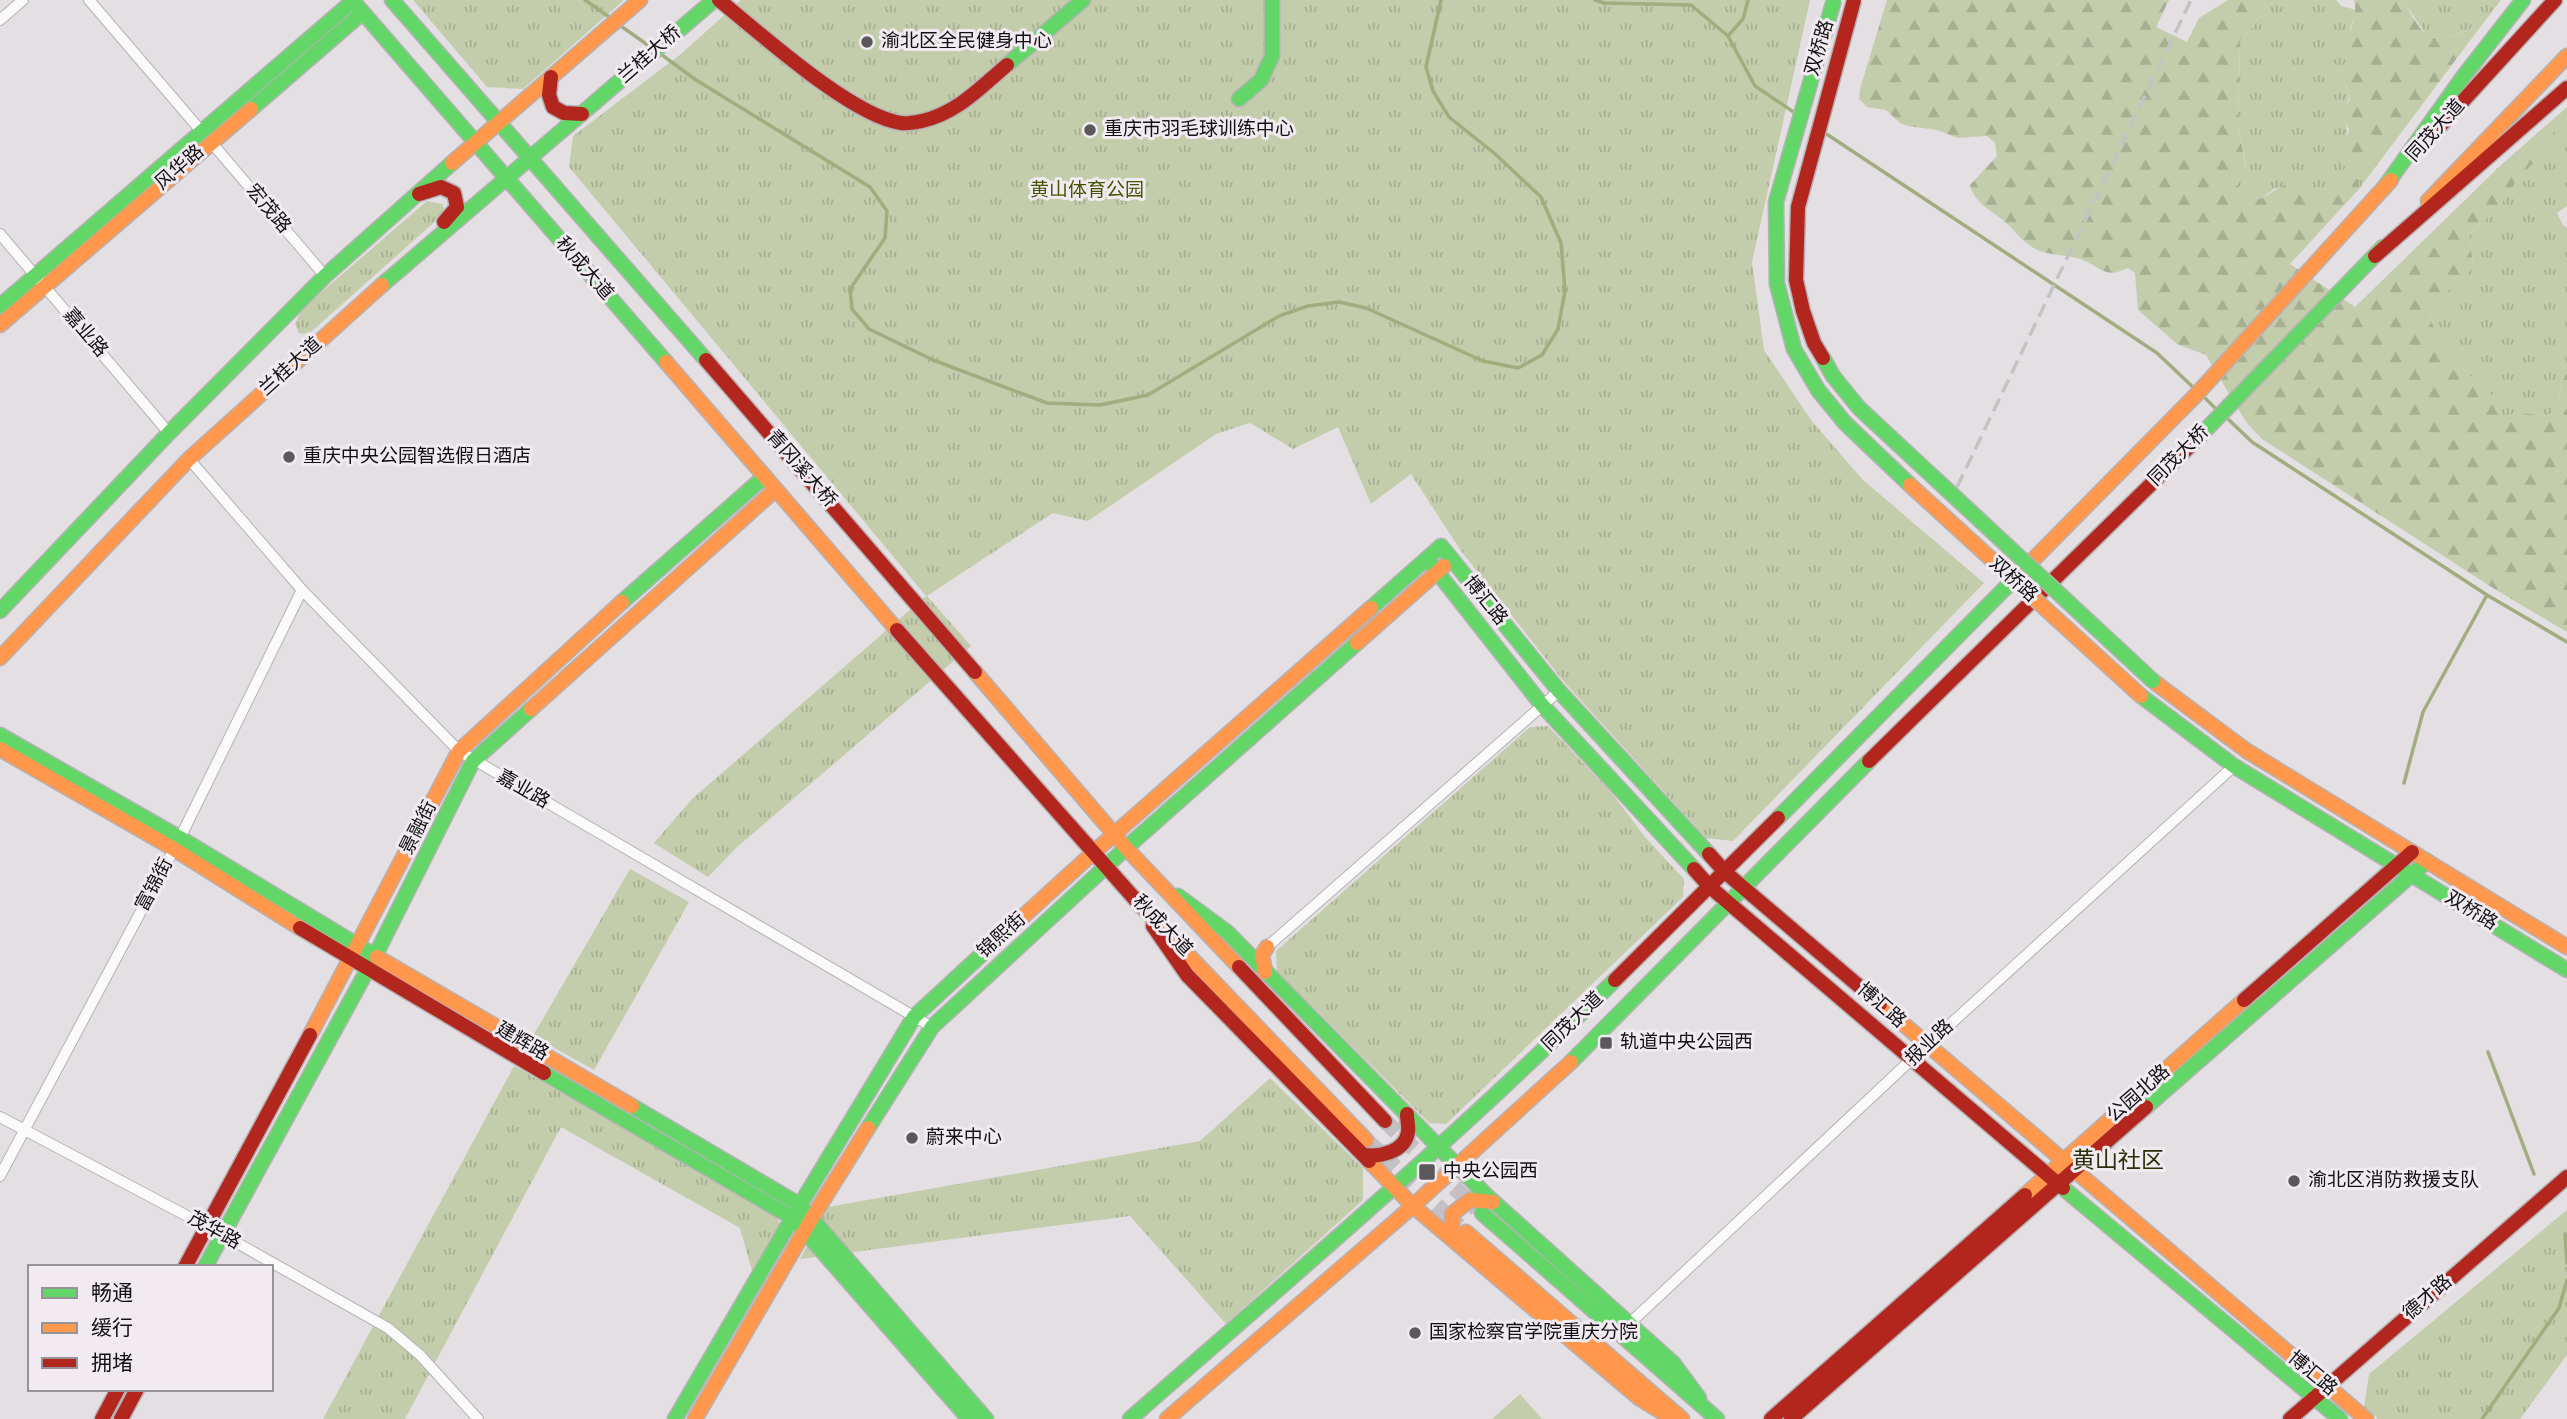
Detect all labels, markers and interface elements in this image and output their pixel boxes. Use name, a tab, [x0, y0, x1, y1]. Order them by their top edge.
street label: 双桥路	[1801, 17, 1839, 79]
street label: 兰桂大桥	[613, 21, 687, 89]
place label: 渝北区全民健身中心	[881, 30, 1052, 54]
marker: 渝北区全民健身中心	[859, 34, 875, 50]
street label: 同茂大道	[2402, 95, 2470, 167]
place label: 重庆市羽毛球训练中心	[1104, 118, 1294, 142]
marker: 重庆市羽毛球训练中心	[1082, 122, 1098, 138]
street label: 风华路	[151, 140, 209, 196]
street label: 宏茂路	[240, 179, 296, 239]
park label: 黄山体育公园	[1030, 179, 1144, 203]
street label: 秋成大道	[550, 232, 618, 306]
street label: 嘉业路	[57, 303, 113, 363]
street label: 兰桂大道	[255, 333, 327, 401]
street label: 同茂大桥	[2144, 421, 2214, 491]
street label: 青冈溪大桥	[761, 425, 841, 513]
place label: 重庆中央公园智选假日酒店	[303, 445, 531, 469]
marker: 重庆中央公园智选假日酒店	[281, 449, 297, 465]
street label: 双桥路	[1984, 552, 2042, 608]
street label: 博汇路	[1458, 571, 1512, 631]
street label: 嘉业路	[492, 765, 554, 815]
street label: 景融街	[395, 797, 443, 859]
street label: 富锦街	[131, 854, 179, 916]
street label: 双桥路	[2440, 886, 2502, 936]
street label: 秋成大道	[1127, 890, 1197, 962]
street label: 锦熙街	[973, 908, 1031, 964]
street label: 博汇路	[1852, 978, 1910, 1034]
street label: 同茂大道	[1537, 987, 1609, 1057]
street label: 报业路	[1901, 1015, 1959, 1071]
street label: 建辉路	[491, 1017, 553, 1067]
place label: 轨道中央公园西	[1620, 1031, 1753, 1055]
marker: 轨道中央公园西	[1598, 1035, 1614, 1051]
street label: 公园北路	[2102, 1060, 2176, 1128]
place label: 蔚来中心	[926, 1126, 1002, 1150]
marker: 蔚来中心	[904, 1130, 920, 1146]
district label: 黄山社区	[2072, 1148, 2164, 1177]
place label: 中央公园西	[1443, 1160, 1538, 1184]
marker: 中央公园西	[1417, 1162, 1437, 1182]
place label: 渝北区消防救援支队	[2308, 1169, 2479, 1193]
marker: 渝北区消防救援支队	[2286, 1173, 2302, 1189]
street label: 茂华路	[183, 1207, 245, 1255]
legend	[28, 1265, 273, 1391]
street label: 德才路	[2399, 1270, 2457, 1326]
text: 畅通	[91, 1281, 133, 1308]
text: 缓行	[91, 1316, 133, 1343]
place label: 国家检察官学院重庆分院	[1429, 1321, 1638, 1345]
marker: 国家检察官学院重庆分院	[1407, 1325, 1423, 1341]
street label: 博汇路	[2282, 1346, 2342, 1402]
text: 拥堵	[91, 1351, 133, 1378]

